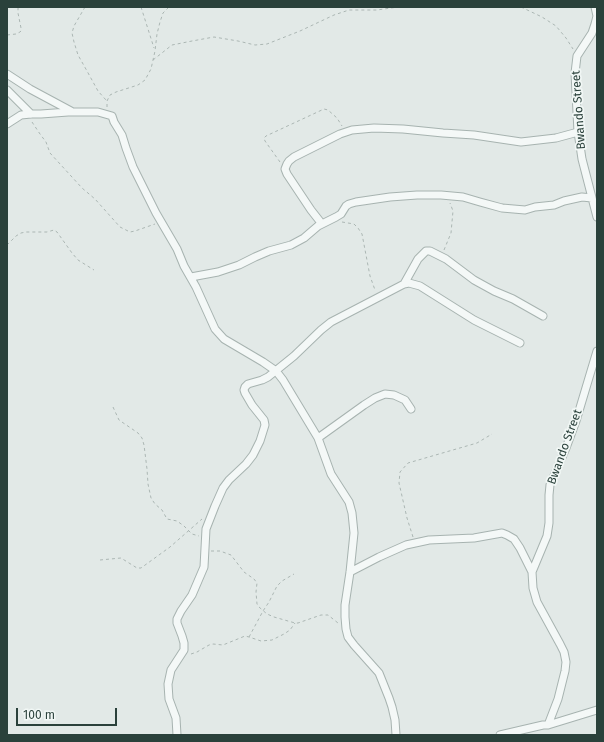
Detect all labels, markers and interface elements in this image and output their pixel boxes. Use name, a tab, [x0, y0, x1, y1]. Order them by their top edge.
street label: Bwando Street	[569, 70, 589, 150]
street label: Bwando Street	[545, 407, 585, 487]
scale bar	[18, 700, 119, 726]
text: 100 m	[23, 708, 55, 722]

